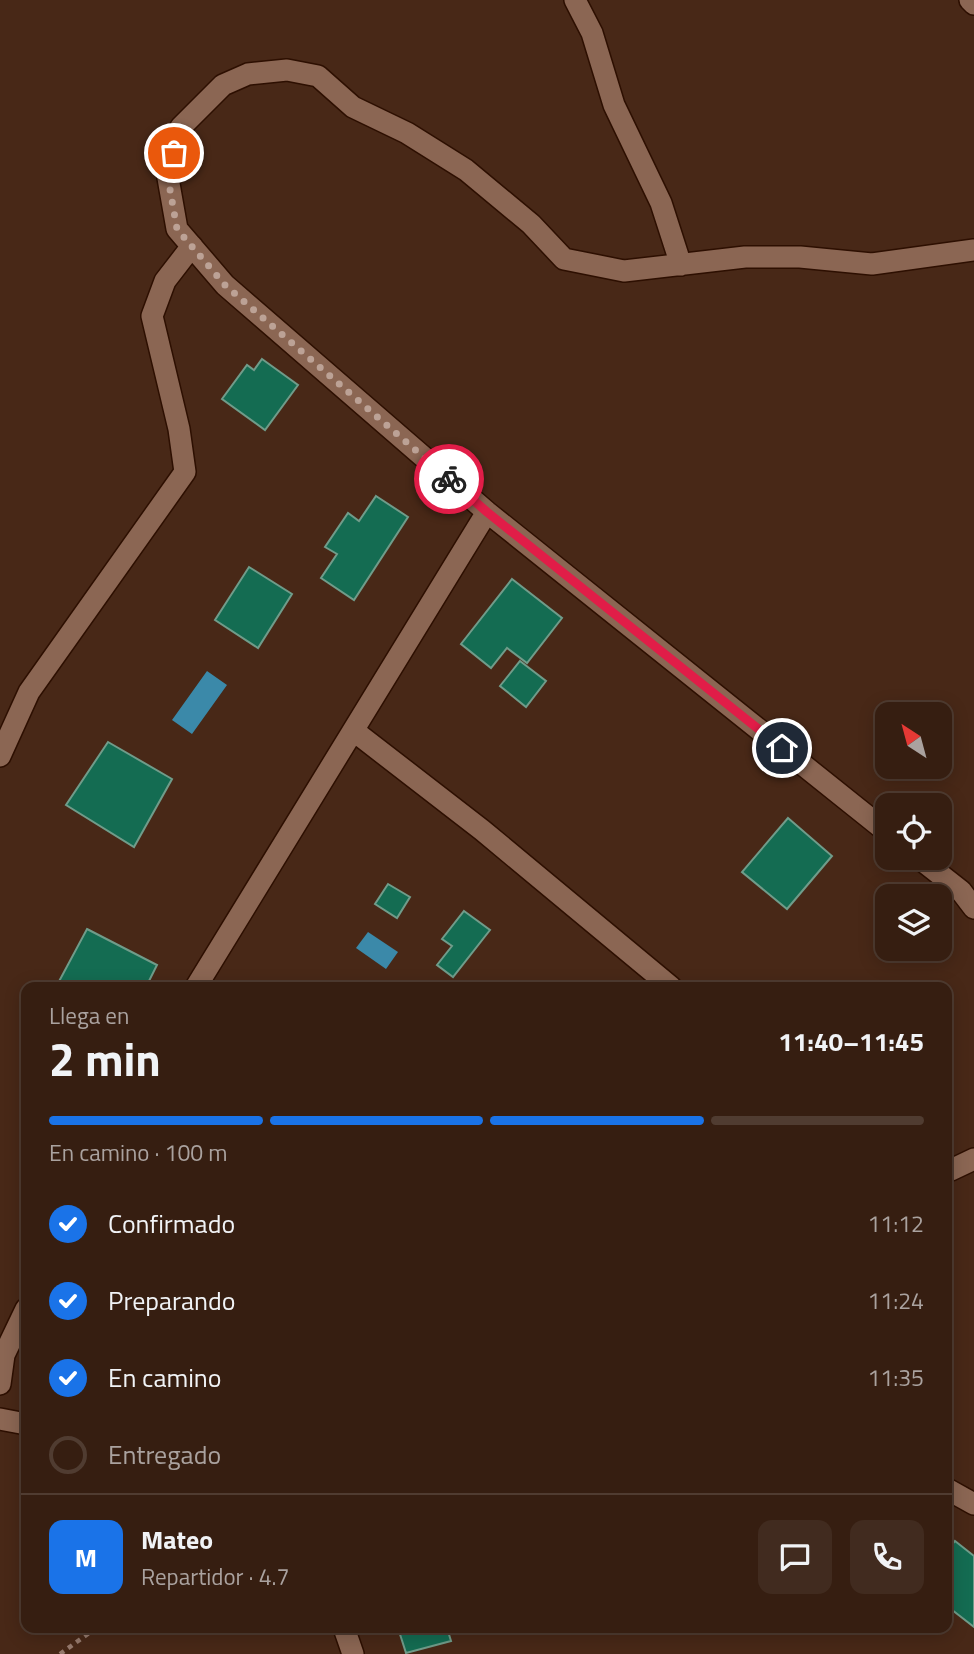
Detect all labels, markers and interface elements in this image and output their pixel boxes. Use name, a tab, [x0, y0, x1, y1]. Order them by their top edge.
pin	[144, 123, 204, 183]
icon: bag	[155, 134, 193, 172]
courier	[414, 444, 484, 514]
icon: bike	[430, 460, 468, 498]
north arrow	[875, 702, 952, 779]
map controls	[875, 702, 952, 961]
pin	[752, 718, 812, 778]
icon: home	[763, 729, 801, 767]
button: locate	[875, 793, 952, 870]
button: layers	[875, 884, 952, 961]
text: Llega en	[49, 998, 129, 1033]
text: 11:40–11:45	[778, 1022, 924, 1061]
text: 2 min	[49, 1024, 161, 1094]
text: En camino · 100 m	[49, 1135, 227, 1170]
text: Confirmado	[108, 1204, 235, 1243]
icon: check	[49, 1205, 87, 1243]
text: 11:12	[867, 1206, 924, 1241]
text: Preparando	[108, 1281, 235, 1320]
icon: check	[49, 1282, 87, 1320]
text: 11:24	[867, 1283, 924, 1318]
text: En camino	[108, 1358, 222, 1397]
icon: check	[49, 1359, 87, 1397]
text: 11:35	[867, 1360, 924, 1395]
text: Entregado	[108, 1435, 221, 1474]
text: Mateo	[141, 1520, 213, 1559]
button: chat	[758, 1520, 832, 1594]
button: phone	[850, 1520, 924, 1594]
text: M	[75, 1538, 97, 1577]
text: Repartidor · 4.7	[141, 1559, 289, 1594]

